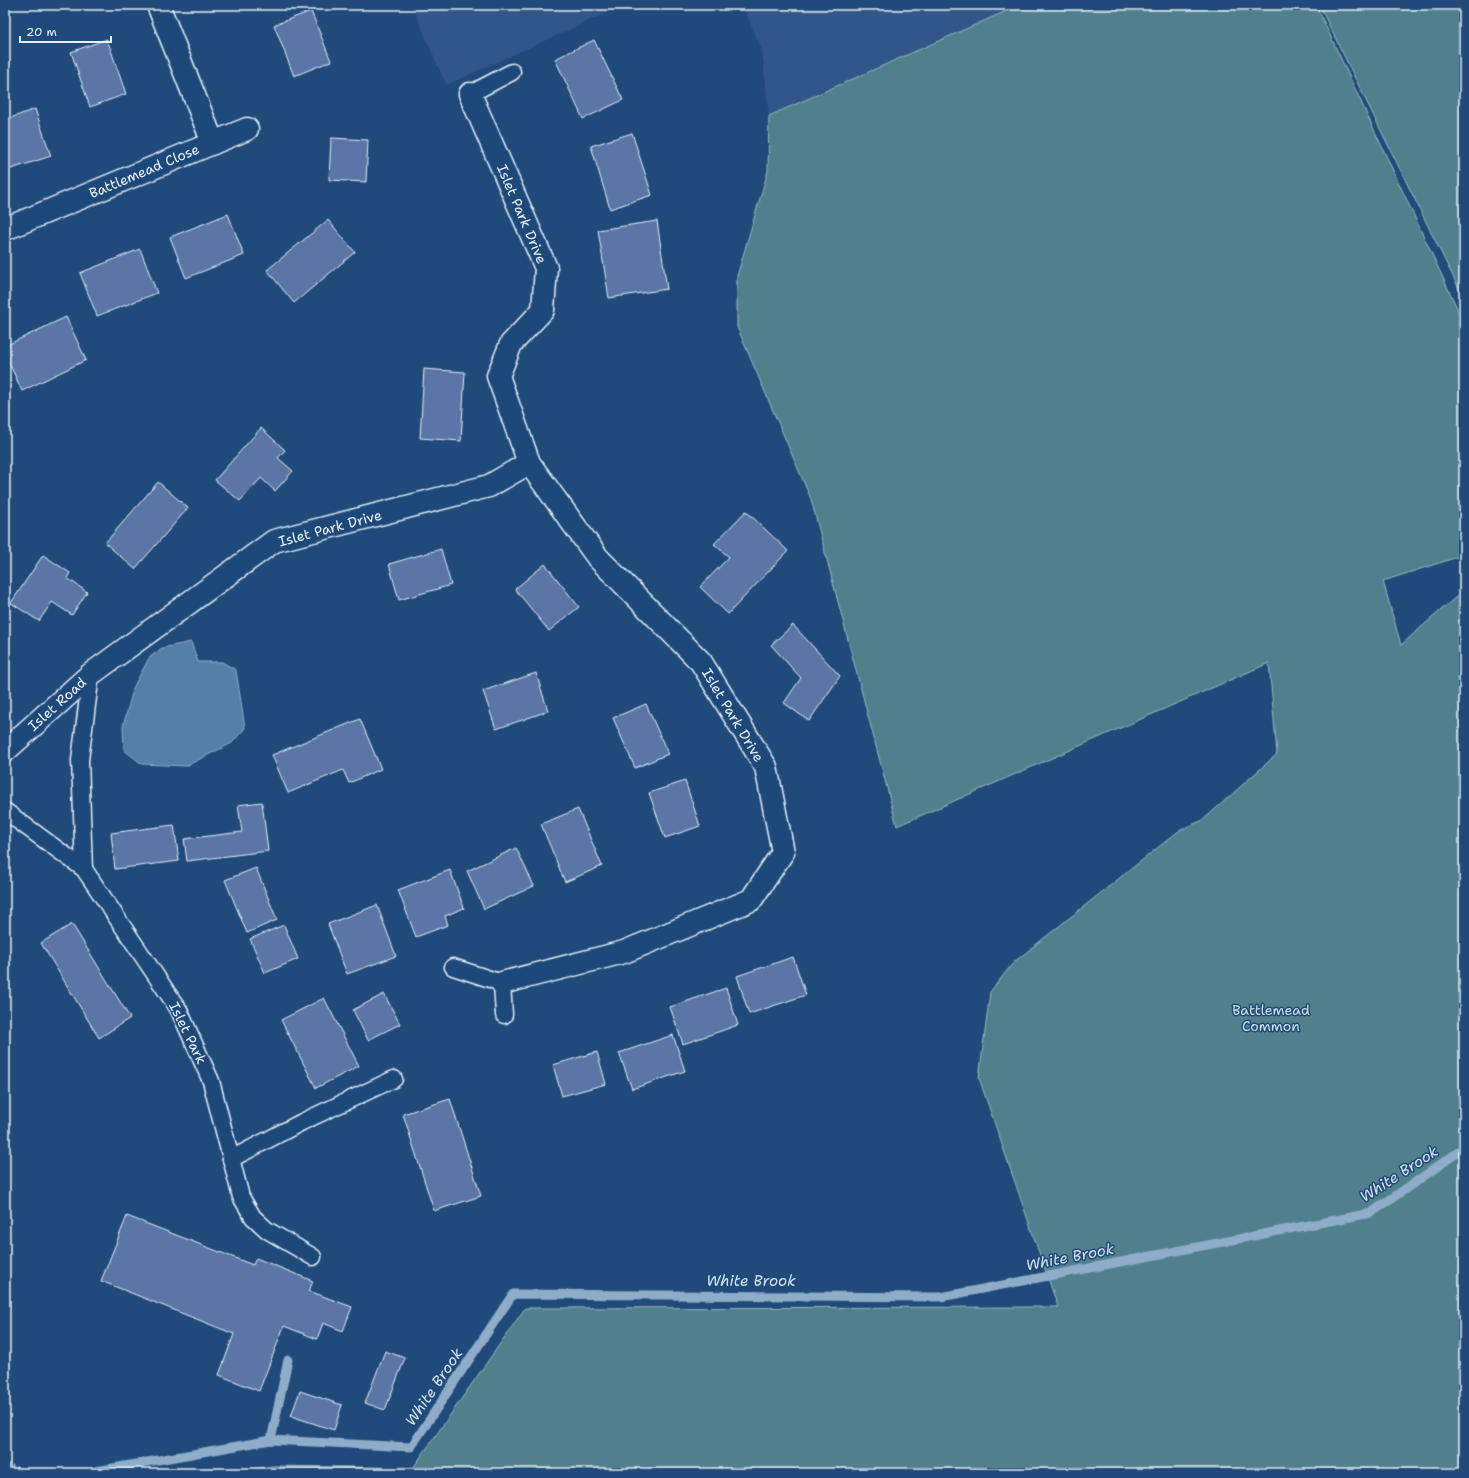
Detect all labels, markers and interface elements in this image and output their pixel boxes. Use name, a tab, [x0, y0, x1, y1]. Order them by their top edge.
scale bar	[20, 18, 111, 44]
text: 20 m	[26, 24, 57, 40]
street label: Battlemead Close	[86, 140, 202, 202]
street label: Islet Park Drive	[493, 162, 551, 266]
street label: Islet Park Drive	[276, 506, 384, 550]
street label: Islet Park Drive	[698, 665, 768, 765]
street label: Islet Road	[24, 673, 90, 735]
street label: Islet Park	[165, 999, 211, 1067]
park label: Battlemead Common	[1232, 1001, 1310, 1035]
water label: White Brook	[1356, 1141, 1442, 1207]
water label: White Brook	[1024, 1239, 1116, 1275]
water label: White Brook	[706, 1271, 796, 1291]
water label: White Brook	[401, 1344, 468, 1430]

